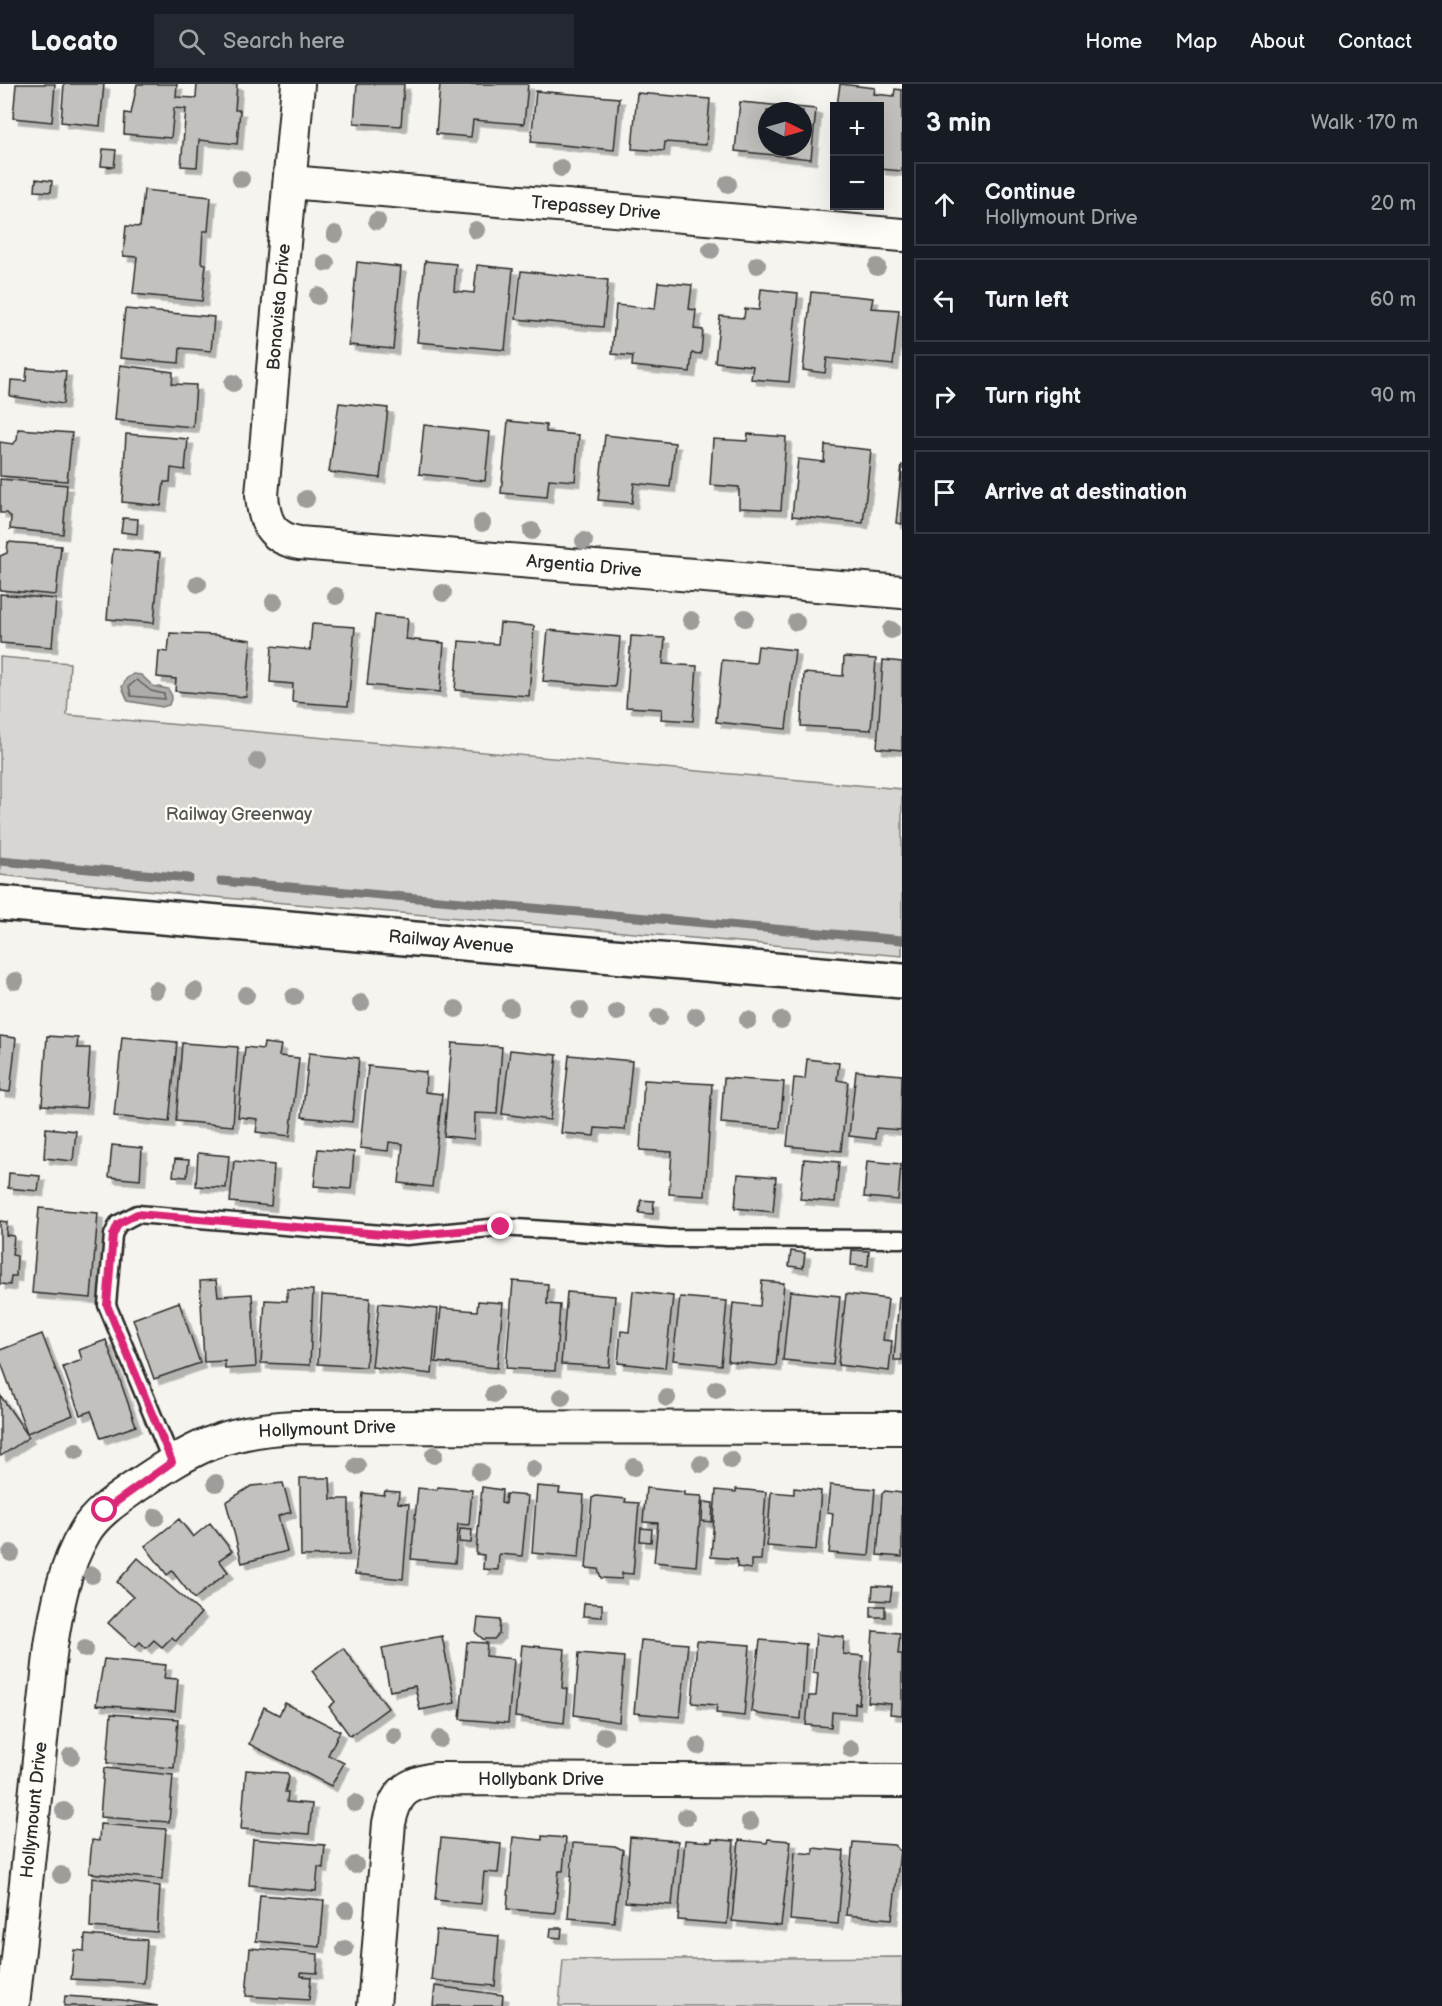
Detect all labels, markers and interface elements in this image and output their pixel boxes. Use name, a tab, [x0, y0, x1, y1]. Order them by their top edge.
search box	[154, 14, 574, 68]
text: Locato	[30, 25, 118, 58]
icon: search	[175, 25, 208, 58]
text: Search here	[223, 28, 345, 55]
text: Home	[1085, 29, 1142, 54]
text: Map	[1175, 29, 1217, 54]
text: About	[1250, 29, 1305, 54]
text: Contact	[1338, 29, 1412, 54]
north arrow	[758, 102, 812, 156]
map controls	[830, 102, 884, 210]
button: +	[830, 102, 884, 156]
text: 3 min	[926, 108, 991, 139]
text: Walk · 170 m	[1311, 111, 1418, 135]
button: −	[830, 156, 884, 210]
text: Continue	[985, 179, 1075, 206]
icon: ahead	[928, 188, 961, 221]
street label: Trepassey Drive	[530, 192, 662, 224]
text: 20 m	[1371, 192, 1416, 216]
text: Hollymount Drive	[985, 206, 1138, 230]
street label: Bonavista Drive	[263, 243, 295, 371]
icon: left	[928, 284, 961, 317]
text: Turn left	[985, 287, 1069, 314]
text: 60 m	[1370, 288, 1416, 312]
icon: right	[928, 380, 961, 413]
text: Turn right	[985, 383, 1081, 410]
text: 90 m	[1371, 384, 1416, 408]
icon: arrive	[928, 476, 961, 509]
text: Arrive at destination	[985, 479, 1187, 506]
street label: Argentia Drive	[526, 551, 643, 582]
park label: Railway Greenway	[166, 804, 313, 825]
street label: Railway Avenue	[388, 926, 515, 958]
route end	[487, 1213, 513, 1239]
street label: Hollymount Drive	[258, 1416, 396, 1442]
route start	[91, 1496, 117, 1522]
street label: Hollymount Drive	[16, 1740, 52, 1879]
street label: Hollybank Drive	[478, 1769, 604, 1790]

